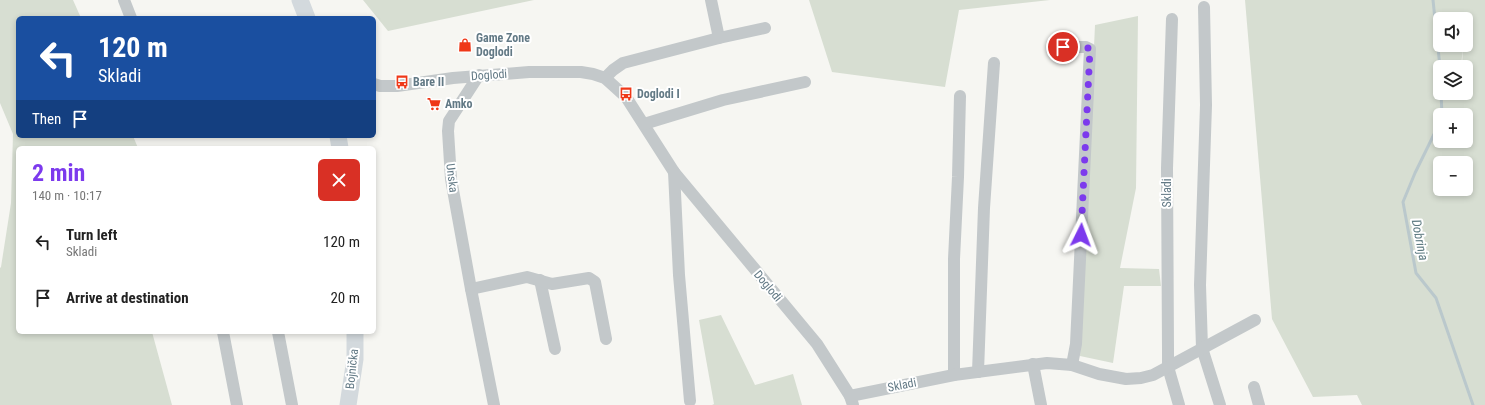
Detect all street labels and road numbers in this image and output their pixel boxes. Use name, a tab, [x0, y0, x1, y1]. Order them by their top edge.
street label: Doglodi	[470, 67, 508, 83]
street label: Unska	[443, 163, 461, 194]
street label: Skladi	[1160, 179, 1174, 207]
street label: Doglodi	[751, 268, 785, 304]
street label: Bojnička	[343, 348, 361, 390]
street label: Skladi	[887, 375, 917, 395]

